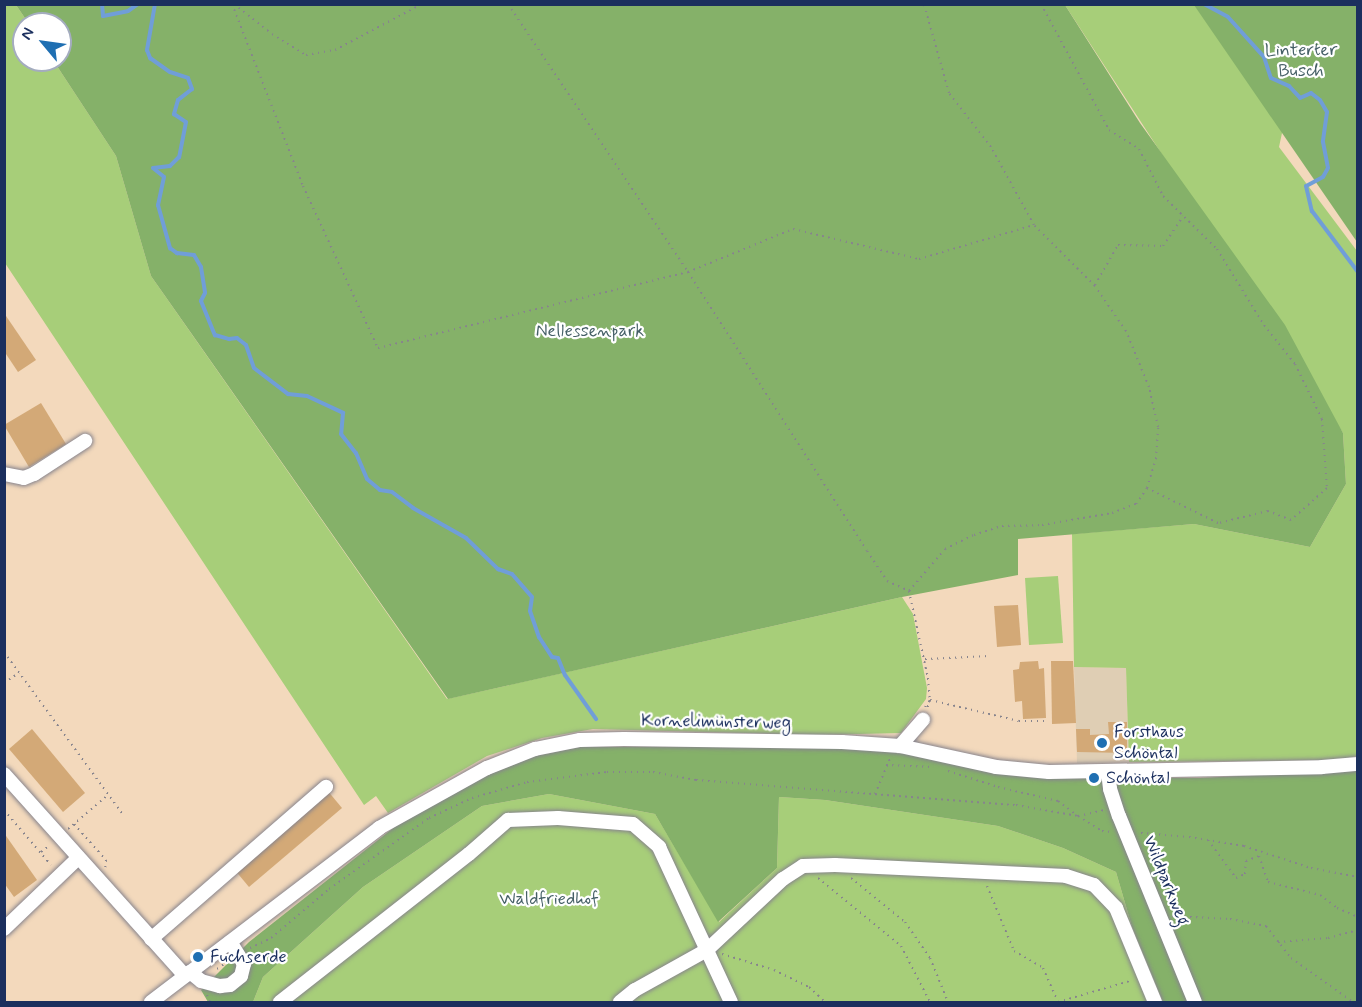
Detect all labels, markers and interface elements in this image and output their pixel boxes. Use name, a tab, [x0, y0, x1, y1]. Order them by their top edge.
north arrow	[12, 12, 72, 72]
text: N	[16, 24, 39, 44]
park label: Linterter Busch	[1265, 40, 1337, 82]
park label: Nellessenpark	[536, 320, 644, 342]
street label: Kornelimünsterweg	[641, 710, 791, 734]
place label: Forsthaus Schöntal	[1114, 722, 1184, 764]
marker: Forsthaus Schöntal	[1095, 736, 1109, 750]
place label: Schöntal	[1106, 767, 1170, 789]
marker: Schöntal	[1087, 771, 1101, 785]
street label: Wildparkweg	[1138, 833, 1194, 929]
park label: Waldfriedhof	[499, 888, 599, 910]
place label: Fuchserde	[210, 946, 287, 968]
marker: Fuchserde	[191, 950, 205, 964]

